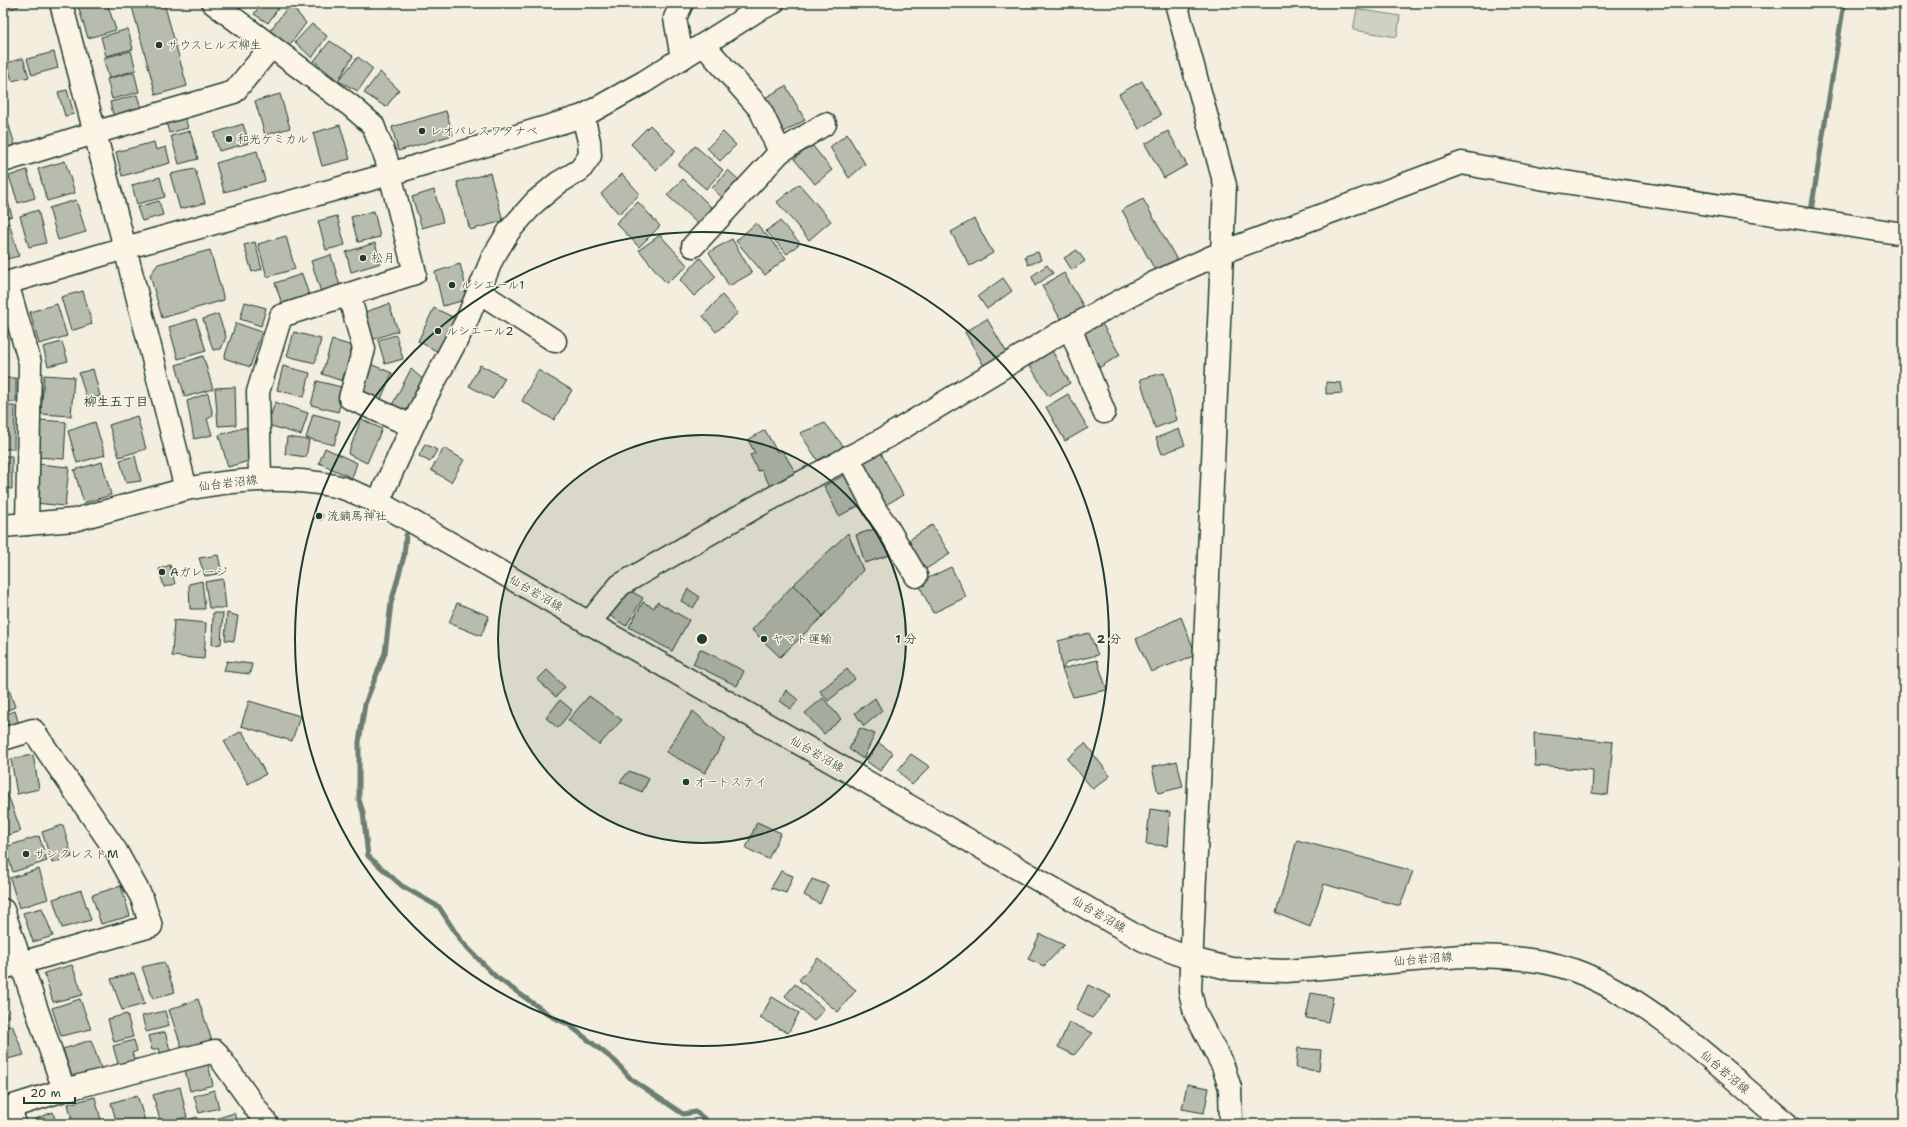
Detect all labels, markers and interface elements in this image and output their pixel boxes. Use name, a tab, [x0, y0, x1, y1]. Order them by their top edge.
place label: サウスヒルズ柳生	[167, 37, 262, 53]
marker: サウスヒルズ柳生	[154, 40, 164, 50]
place label: レオパレスワタナベ	[430, 123, 538, 139]
marker: レオパレスワタナベ	[417, 126, 427, 136]
place label: 和光ケミカル	[237, 131, 309, 147]
marker: 和光ケミカル	[224, 134, 234, 144]
place label: 松月	[371, 250, 395, 266]
marker: 松月	[358, 253, 368, 263]
place label: ルシエール1	[460, 277, 524, 293]
marker: ルシエール1	[447, 280, 457, 290]
place label: ルシエール2	[446, 323, 514, 339]
marker: ルシエール2	[433, 326, 443, 336]
district label: 柳生五丁目	[83, 393, 149, 410]
street label: 仙台岩沼線	[197, 471, 259, 495]
place label: 流鏑馬神社	[327, 508, 387, 524]
marker: 流鏑馬神社	[314, 511, 324, 521]
place label: Aガレージ	[170, 564, 227, 580]
marker: Aガレージ	[157, 567, 167, 577]
street label: 仙台岩沼線	[506, 571, 566, 615]
place label: ヤマト運輸	[772, 631, 832, 647]
text: 1 分	[895, 631, 917, 647]
text: 2 分	[1097, 631, 1121, 647]
centre of rings	[695, 632, 709, 646]
marker: ヤマト運輸	[759, 634, 769, 644]
street label: 仙台岩沼線	[787, 732, 847, 776]
place label: オートステイ	[694, 774, 767, 790]
marker: オートステイ	[681, 777, 691, 787]
place label: サンクレストM	[34, 846, 119, 862]
marker: サンクレストM	[21, 849, 31, 859]
street label: 仙台岩沼線	[1069, 892, 1129, 936]
street label: 仙台岩沼線	[1392, 948, 1454, 970]
street label: 仙台岩沼線	[1697, 1047, 1753, 1097]
scale bar	[24, 1079, 75, 1105]
text: 20 m	[30, 1085, 61, 1101]

